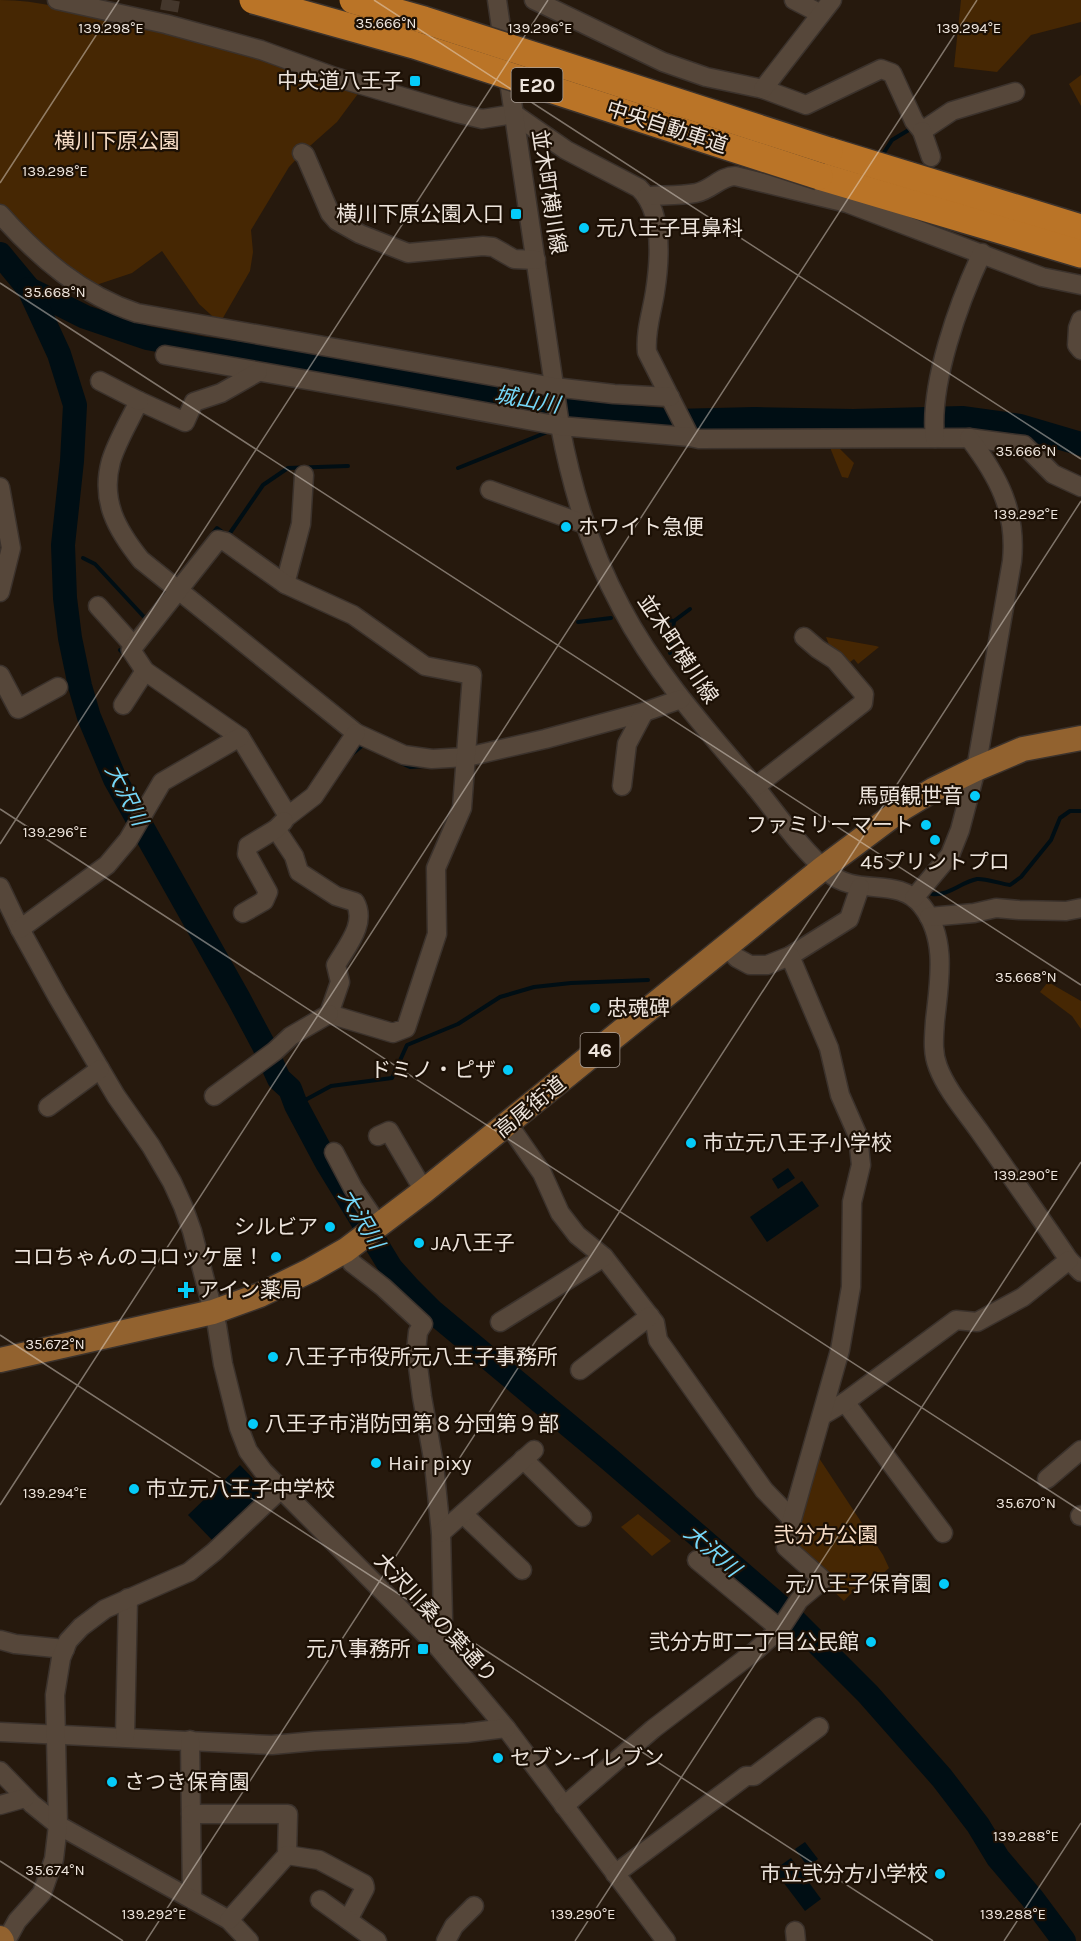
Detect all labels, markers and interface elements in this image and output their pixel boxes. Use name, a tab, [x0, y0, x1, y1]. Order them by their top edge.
text: 35.666°N	[355, 14, 417, 32]
text: 139.298°E	[78, 19, 144, 37]
text: 139.296°E	[508, 19, 572, 37]
text: 139.294°E	[937, 19, 1001, 37]
road number: E20	[512, 68, 562, 102]
place label: 中央道八王子	[277, 69, 403, 93]
marker: 中央道八王子	[408, 74, 422, 88]
street label: 中央自動車道	[603, 96, 731, 158]
street label: 並木町横川線	[527, 128, 571, 256]
park label: 横川下原公園	[54, 129, 180, 153]
text: 139.298°E	[22, 162, 88, 180]
place label: 横川下原公園入口	[336, 202, 504, 226]
marker: 横川下原公園入口	[509, 207, 523, 221]
place label: 元八王子耳鼻科	[596, 216, 743, 240]
marker: 元八王子耳鼻科	[577, 221, 591, 235]
text: 35.668°N	[24, 283, 86, 301]
water label: 城山川	[492, 381, 564, 419]
text: 35.666°N	[995, 442, 1057, 460]
text: 139.292°E	[994, 505, 1058, 523]
place label: ホワイト急便	[578, 515, 704, 539]
marker: ホワイト急便	[559, 520, 573, 534]
street label: 並木町横川線	[633, 590, 723, 708]
water label: 大沢川	[99, 760, 153, 832]
place label: 馬頭観世音	[858, 784, 963, 808]
marker: 馬頭観世音	[968, 789, 982, 803]
place label: ファミリーマート	[746, 813, 914, 837]
marker: ファミリーマート	[919, 818, 933, 832]
text: 139.296°E	[23, 823, 87, 841]
marker: 45プリントプロ	[928, 833, 942, 847]
place label: 45プリントプロ	[860, 850, 1010, 874]
text: 35.668°N	[995, 968, 1057, 986]
place label: 忠魂碑	[607, 996, 670, 1020]
marker: 忠魂碑	[588, 1001, 602, 1015]
road number: 46	[580, 1033, 620, 1067]
place label: ドミノ・ピザ	[370, 1058, 496, 1082]
marker: ドミノ・ピザ	[501, 1063, 515, 1077]
street label: 高尾街道	[490, 1071, 570, 1143]
place label: 市立元八王子小学校	[703, 1131, 892, 1155]
marker: 市立元八王子小学校	[684, 1136, 698, 1150]
text: 139.290°E	[993, 1166, 1059, 1184]
water label: 大沢川	[333, 1184, 390, 1256]
place label: シルビア	[234, 1215, 318, 1239]
marker: シルビア	[323, 1220, 337, 1234]
place label: JA八王子	[431, 1231, 515, 1255]
marker: JA八王子	[412, 1236, 426, 1250]
place label: コロちゃんのコロッケ屋！	[12, 1245, 264, 1269]
marker: コロちゃんのコロッケ屋！	[269, 1250, 283, 1264]
place label: アイン薬局	[198, 1278, 302, 1302]
marker: アイン薬局	[179, 1283, 193, 1297]
text: 35.672°N	[25, 1335, 85, 1353]
place label: 八王子市役所元八王子事務所	[285, 1345, 558, 1369]
marker: 八王子市役所元八王子事務所	[266, 1350, 280, 1364]
place label: 八王子市消防団第８分団第９部	[265, 1412, 559, 1436]
marker: 八王子市消防団第８分団第９部	[246, 1417, 260, 1431]
place label: Hair pixy	[388, 1451, 472, 1475]
marker: Hair pixy	[369, 1456, 383, 1470]
place label: 市立元八王子中学校	[146, 1477, 335, 1501]
marker: 市立元八王子中学校	[127, 1482, 141, 1496]
text: 139.294°E	[23, 1484, 87, 1502]
text: 35.670°N	[996, 1494, 1056, 1512]
water label: 大沢川	[679, 1520, 747, 1584]
park label: 弐分方公園	[774, 1523, 879, 1547]
street label: 大沢川桑の葉通り	[370, 1548, 502, 1688]
place label: 元八王子保育園	[785, 1572, 932, 1596]
marker: 元八王子保育園	[937, 1577, 951, 1591]
place label: 弐分方町二丁目公民館	[649, 1630, 859, 1654]
marker: 弐分方町二丁目公民館	[864, 1635, 878, 1649]
place label: 元八事務所	[306, 1637, 411, 1661]
marker: 元八事務所	[416, 1642, 430, 1656]
place label: セブン-イレブン	[510, 1746, 664, 1770]
marker: セブン-イレブン	[491, 1751, 505, 1765]
place label: さつき保育園	[124, 1770, 250, 1794]
marker: さつき保育園	[105, 1775, 119, 1789]
text: 139.288°E	[993, 1827, 1059, 1845]
text: 35.674°N	[25, 1861, 85, 1879]
place label: 市立弐分方小学校	[760, 1862, 928, 1886]
marker: 市立弐分方小学校	[933, 1867, 947, 1881]
text: 139.292°E	[122, 1905, 186, 1923]
text: 139.290°E	[550, 1905, 616, 1923]
text: 139.288°E	[980, 1905, 1046, 1923]

